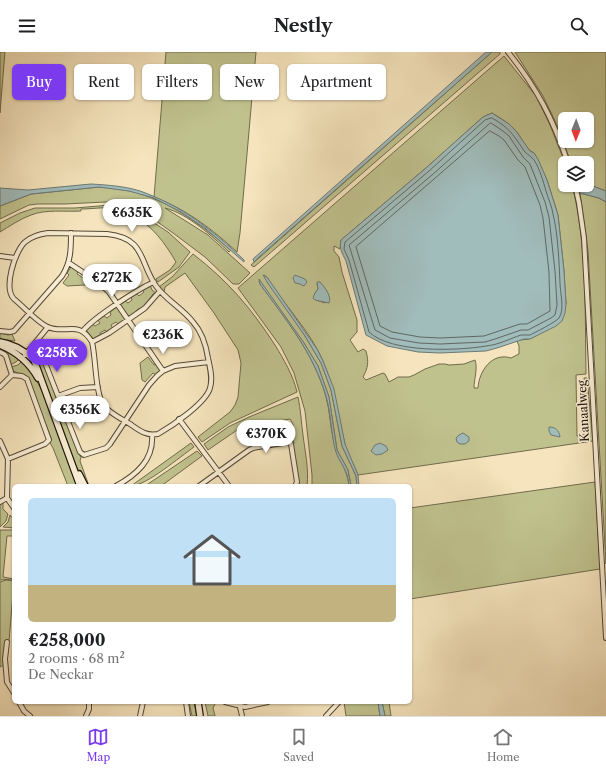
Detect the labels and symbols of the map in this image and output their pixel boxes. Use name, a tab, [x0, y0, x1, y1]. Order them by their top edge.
north arrow	[558, 112, 594, 148]
pin: €635K	[104, 199, 160, 233]
pin: €272K	[84, 264, 140, 298]
pin: €236K	[135, 321, 191, 355]
pin: €258K	[29, 339, 85, 373]
street label: Kanaalweg	[574, 379, 592, 442]
pin: €356K	[52, 396, 108, 430]
pin: €370K	[238, 420, 294, 454]

